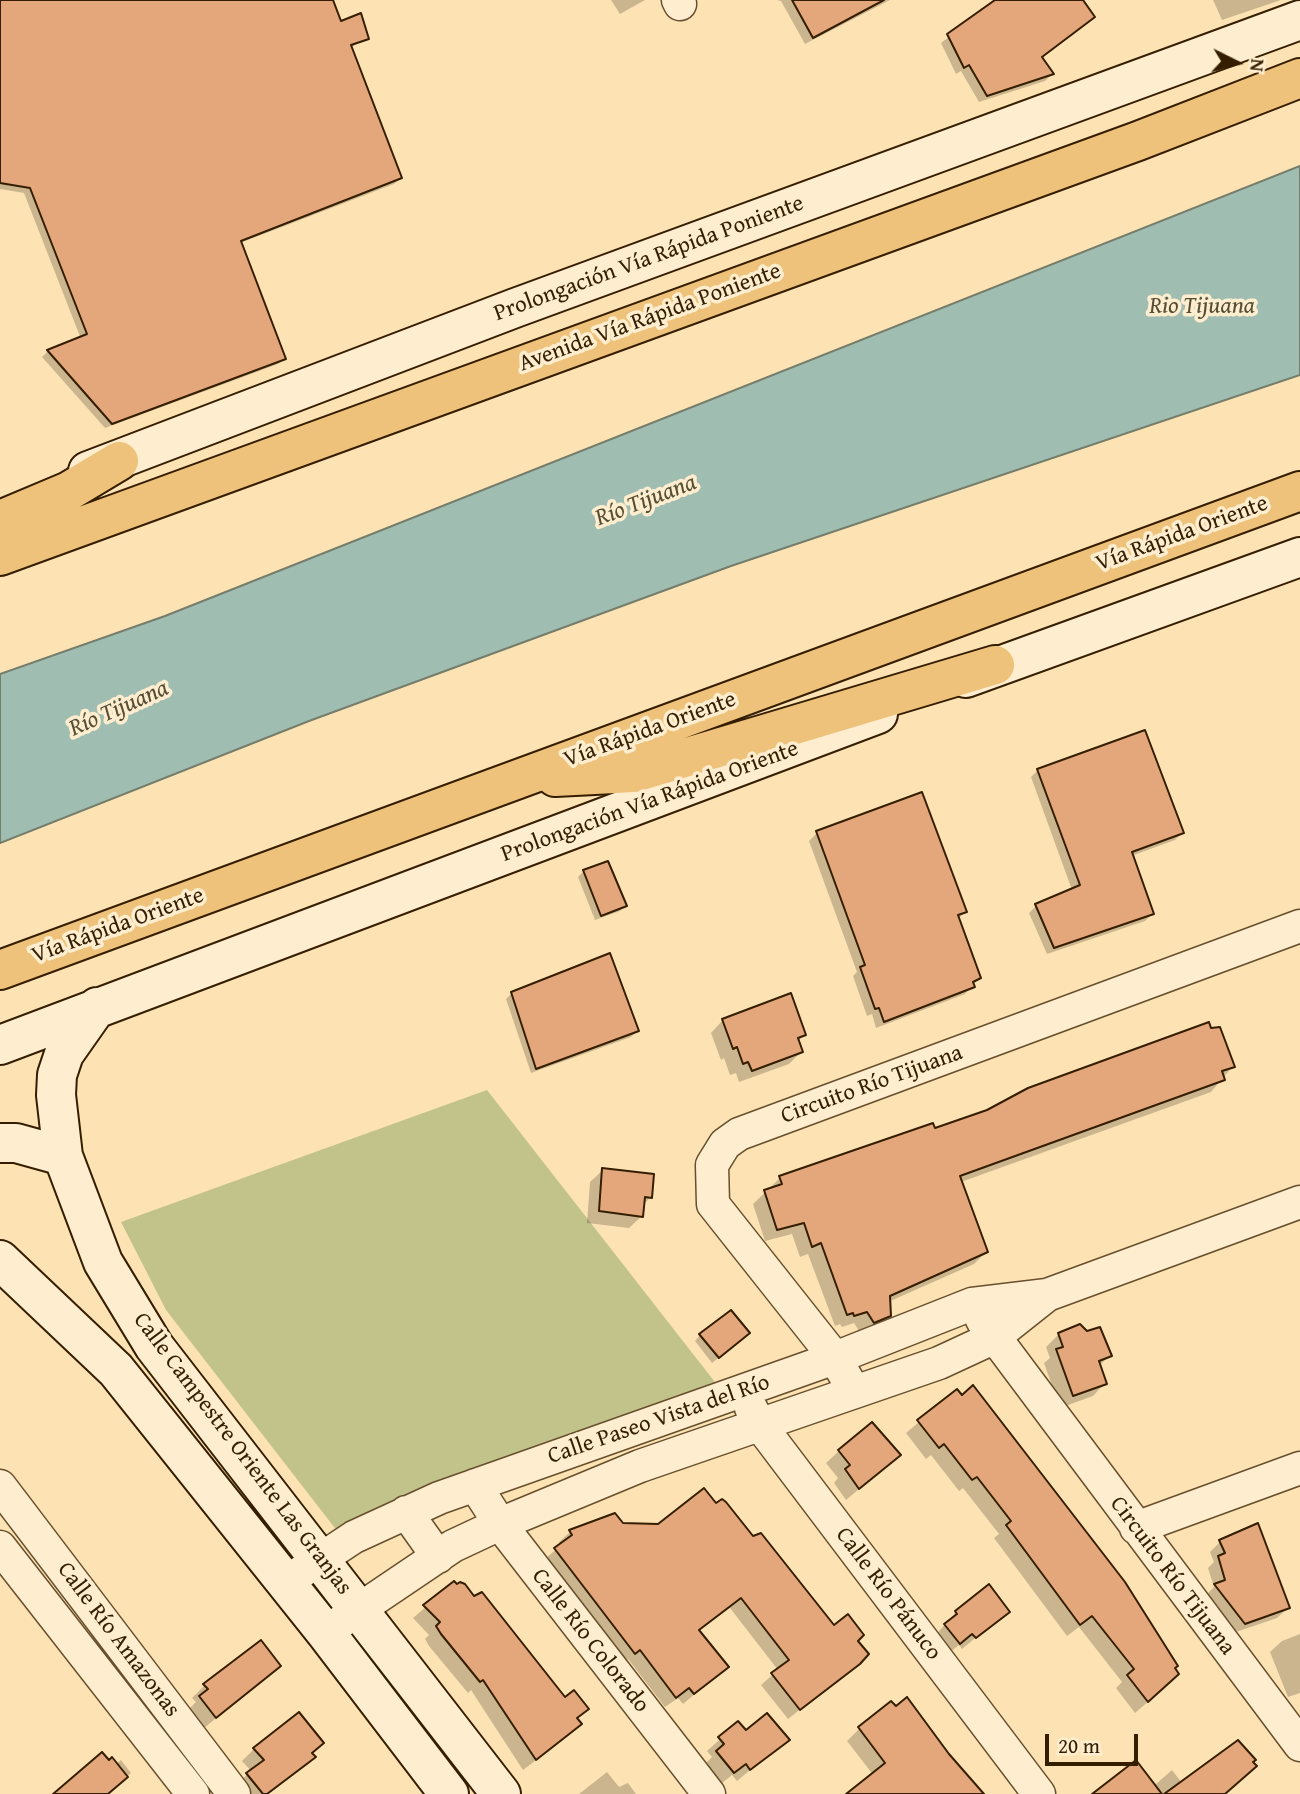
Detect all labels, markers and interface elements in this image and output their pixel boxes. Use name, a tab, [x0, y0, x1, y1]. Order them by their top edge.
north arrow	[1202, 28, 1272, 98]
text: N	[1243, 57, 1272, 73]
street label: Prolongación Vía Rápida Poniente	[490, 190, 808, 328]
street label: Avenida Vía Rápida Poniente	[515, 258, 785, 378]
water label: Rio Tijuana	[1149, 293, 1255, 321]
water label: Río Tijuana	[592, 469, 700, 533]
street label: Vía Rápida Oriente	[1092, 490, 1272, 578]
water label: Río Tijuana	[65, 674, 173, 744]
street label: Vía Rápida Oriente	[560, 686, 740, 774]
street label: Prolongación Vía Rápida Oriente	[498, 735, 802, 869]
street label: Vía Rápida Oriente	[28, 882, 208, 970]
street label: Circuito Río Tijuana	[777, 1039, 967, 1131]
street label: Calle Campestre Oriente Las Granjas	[127, 1307, 357, 1601]
street label: Calle Paseo Vista del Río	[544, 1369, 774, 1471]
street label: Circuito Río Tijuana	[1103, 1491, 1241, 1661]
street label: Calle Río Pánuco	[829, 1522, 947, 1666]
street label: Calle Río Amazonas	[51, 1557, 185, 1723]
street label: Calle Río Colorado	[525, 1563, 655, 1719]
scale bar	[1048, 1720, 1141, 1764]
text: 20 m	[1058, 1730, 1100, 1761]

